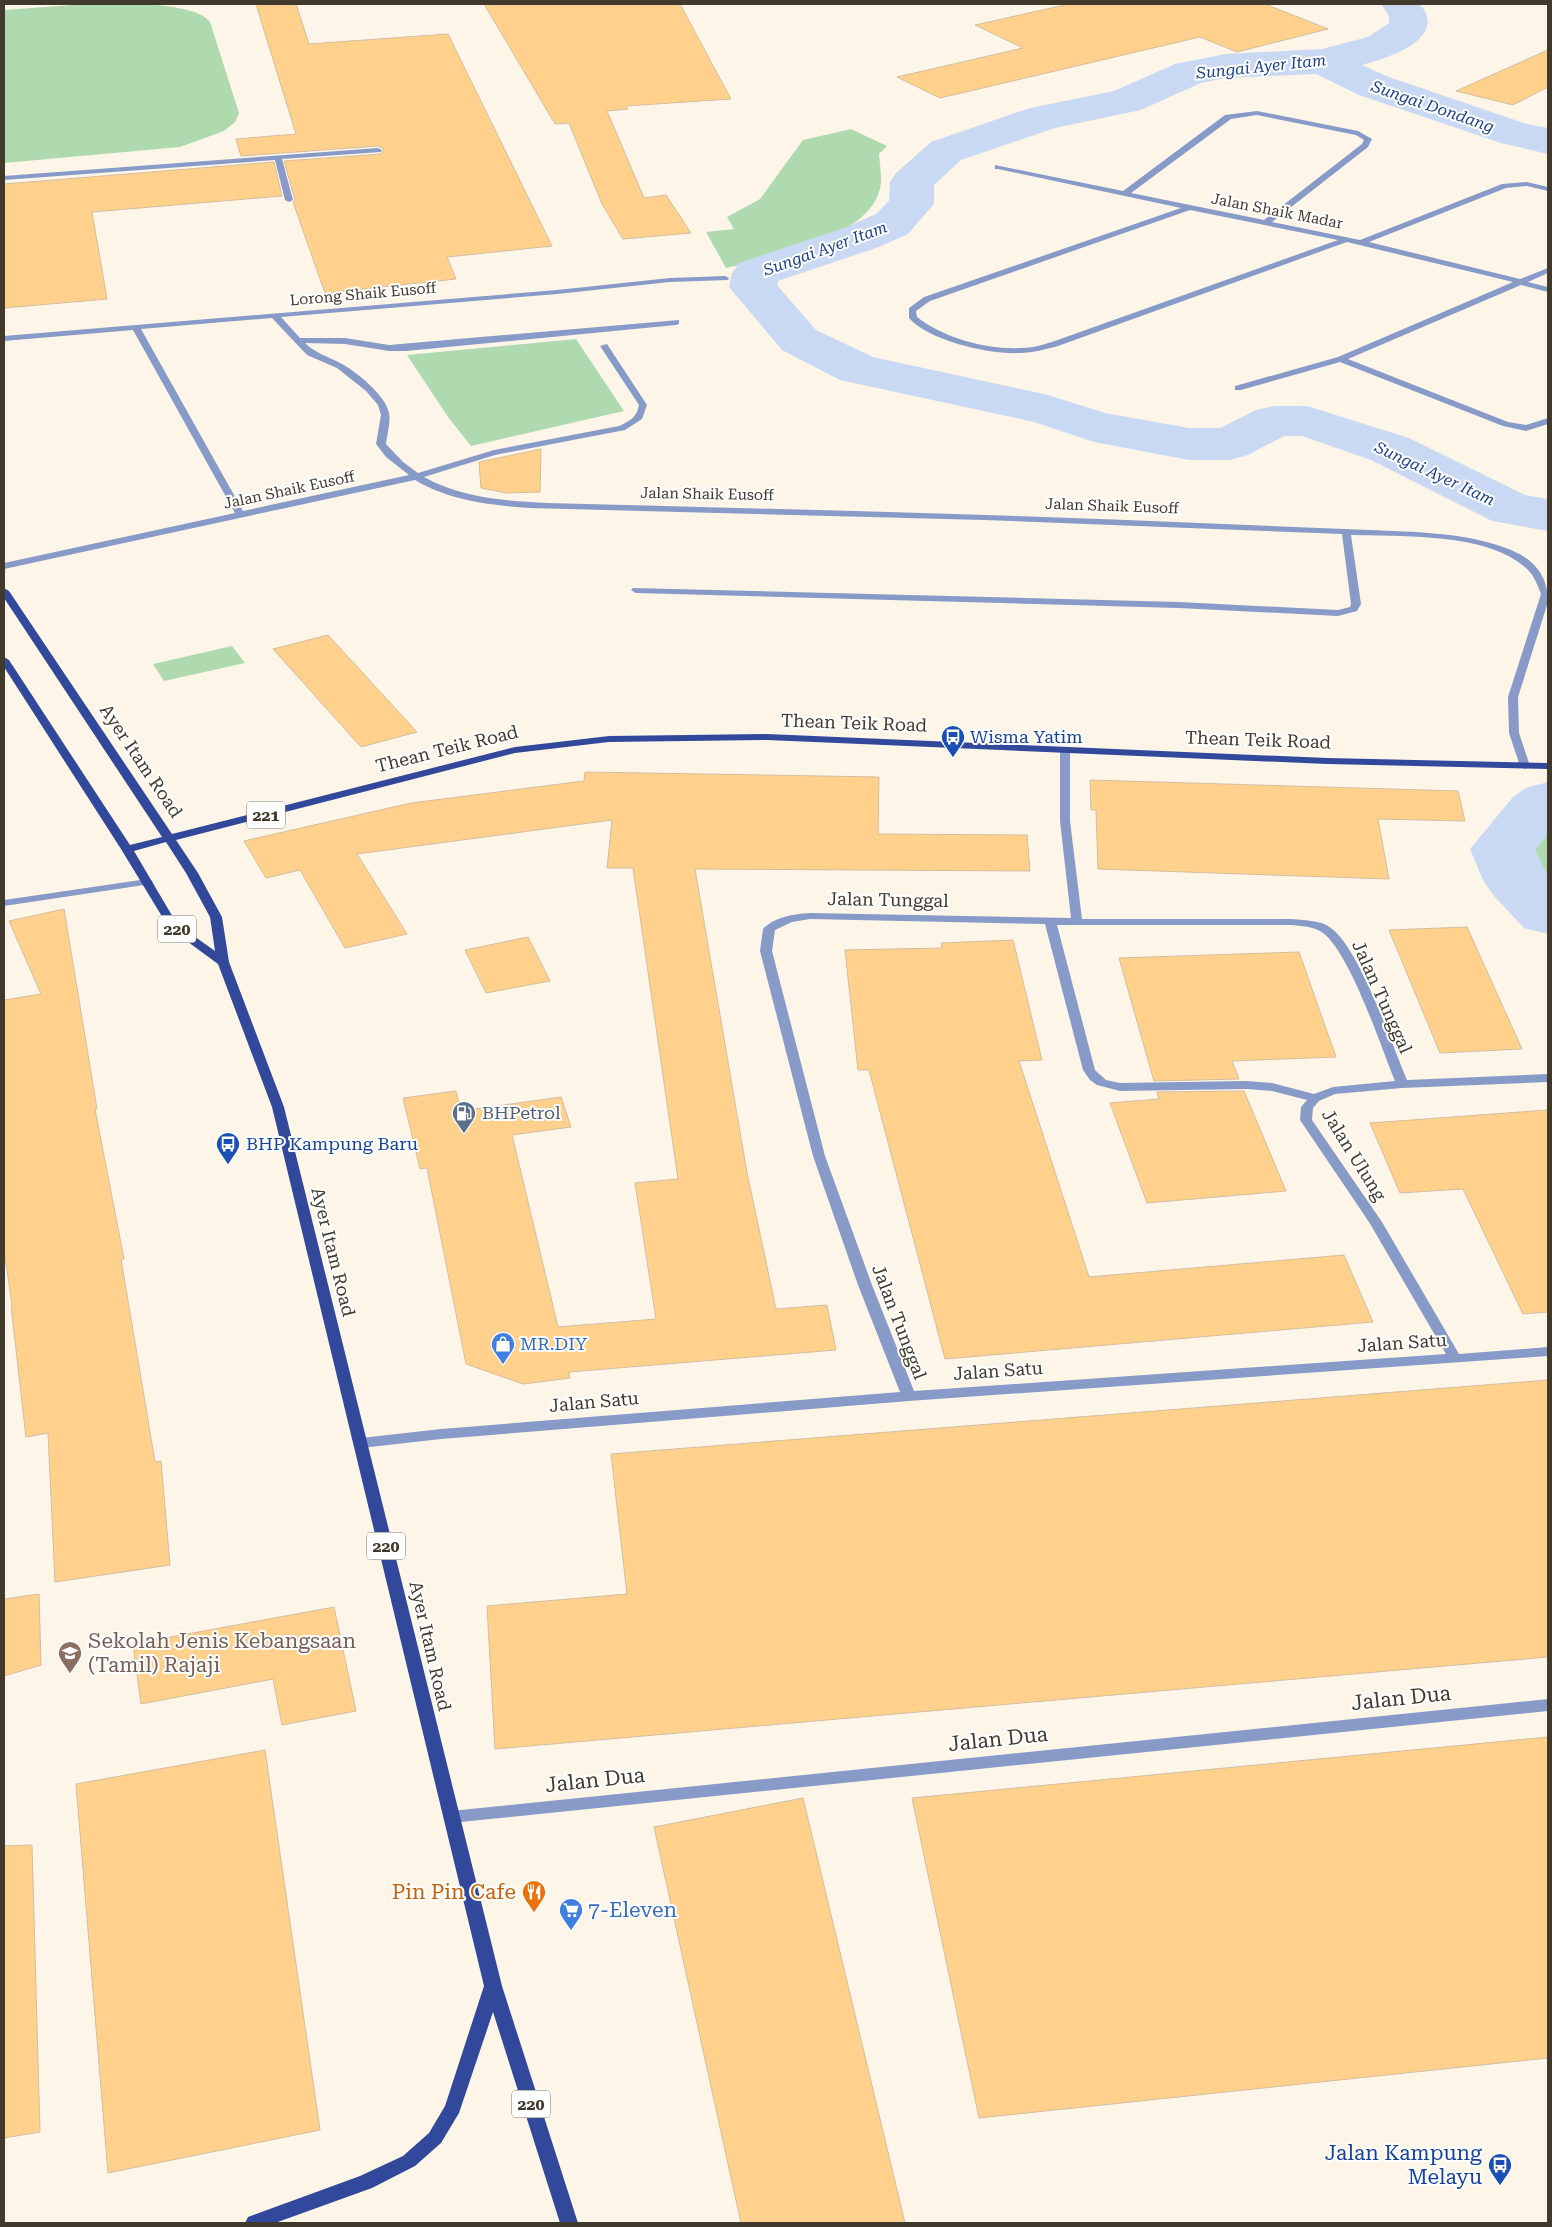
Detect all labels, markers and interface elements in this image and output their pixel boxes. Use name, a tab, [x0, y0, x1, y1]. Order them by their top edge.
water label: Sungai Ayer Itam	[1194, 50, 1327, 83]
water label: Sungai Dondang	[1368, 76, 1497, 136]
street label: Jalan Shaik Madar	[1210, 189, 1344, 233]
water label: Sungai Ayer Itam	[760, 217, 890, 280]
street label: Lorong Shaik Eusoff	[289, 279, 438, 309]
water label: Sungai Ayer Itam	[1371, 437, 1498, 510]
street label: Jalan Shaik Eusoff	[222, 467, 357, 513]
street label: Jalan Shaik Eusoff	[640, 484, 775, 504]
street label: Jalan Shaik Eusoff	[1045, 495, 1180, 517]
street label: Ayer Itam Road	[96, 700, 187, 822]
street label: Thean Teik Road	[781, 709, 928, 736]
street label: Thean Teik Road	[373, 721, 521, 776]
bus stop icon: Wisma Yatim	[940, 724, 966, 758]
place label: Wisma Yatim	[970, 726, 1083, 747]
street label: Thean Teik Road	[1185, 726, 1332, 753]
road number: 221	[247, 802, 285, 828]
street label: Jalan Tunggal	[827, 888, 949, 911]
road number: 220	[158, 916, 196, 942]
street label: Jalan Tunggal	[1348, 937, 1417, 1057]
fuel station icon: BHPetrol	[451, 1100, 477, 1134]
place label: BHPetrol	[482, 1102, 561, 1123]
street label: Jalan Ulung	[1318, 1105, 1391, 1205]
bus stop icon: BHP Kampung Baru	[215, 1131, 241, 1165]
place label: BHP Kampung Baru	[246, 1133, 418, 1154]
street label: Ayer Itam Road	[307, 1185, 360, 1319]
street label: Jalan Tunggal	[868, 1261, 931, 1383]
street label: Jalan Satu	[1356, 1329, 1447, 1356]
shop icon: MR.DIY	[490, 1331, 516, 1365]
place label: MR.DIY	[520, 1333, 588, 1354]
street label: Jalan Satu	[952, 1357, 1043, 1384]
street label: Jalan Satu	[548, 1387, 640, 1416]
road number: 220	[367, 1532, 405, 1560]
street label: Ayer Itam Road	[405, 1579, 456, 1713]
place label: Sekolah Jenis Kebangsaan (Tamil) Rajaji	[88, 1629, 356, 1677]
school or university icon: Sekolah Jenis Kebangsaan (Tamil) Rajaji	[57, 1640, 83, 1674]
street label: Jalan Dua	[1350, 1681, 1453, 1715]
street label: Jalan Dua	[947, 1722, 1050, 1756]
street label: Jalan Dua	[544, 1763, 647, 1797]
restaurant icon: Pin Pin Cafe	[521, 1879, 547, 1913]
place label: Pin Pin Cafe	[392, 1880, 516, 1904]
supermarket icon: 7-Eleven	[558, 1897, 584, 1931]
place label: 7-Eleven	[588, 1898, 678, 1922]
road number: 220	[512, 2090, 550, 2118]
place label: Jalan Kampung Melayu	[1325, 2141, 1482, 2189]
bus stop icon: Jalan Kampung Melayu	[1487, 2152, 1513, 2186]

